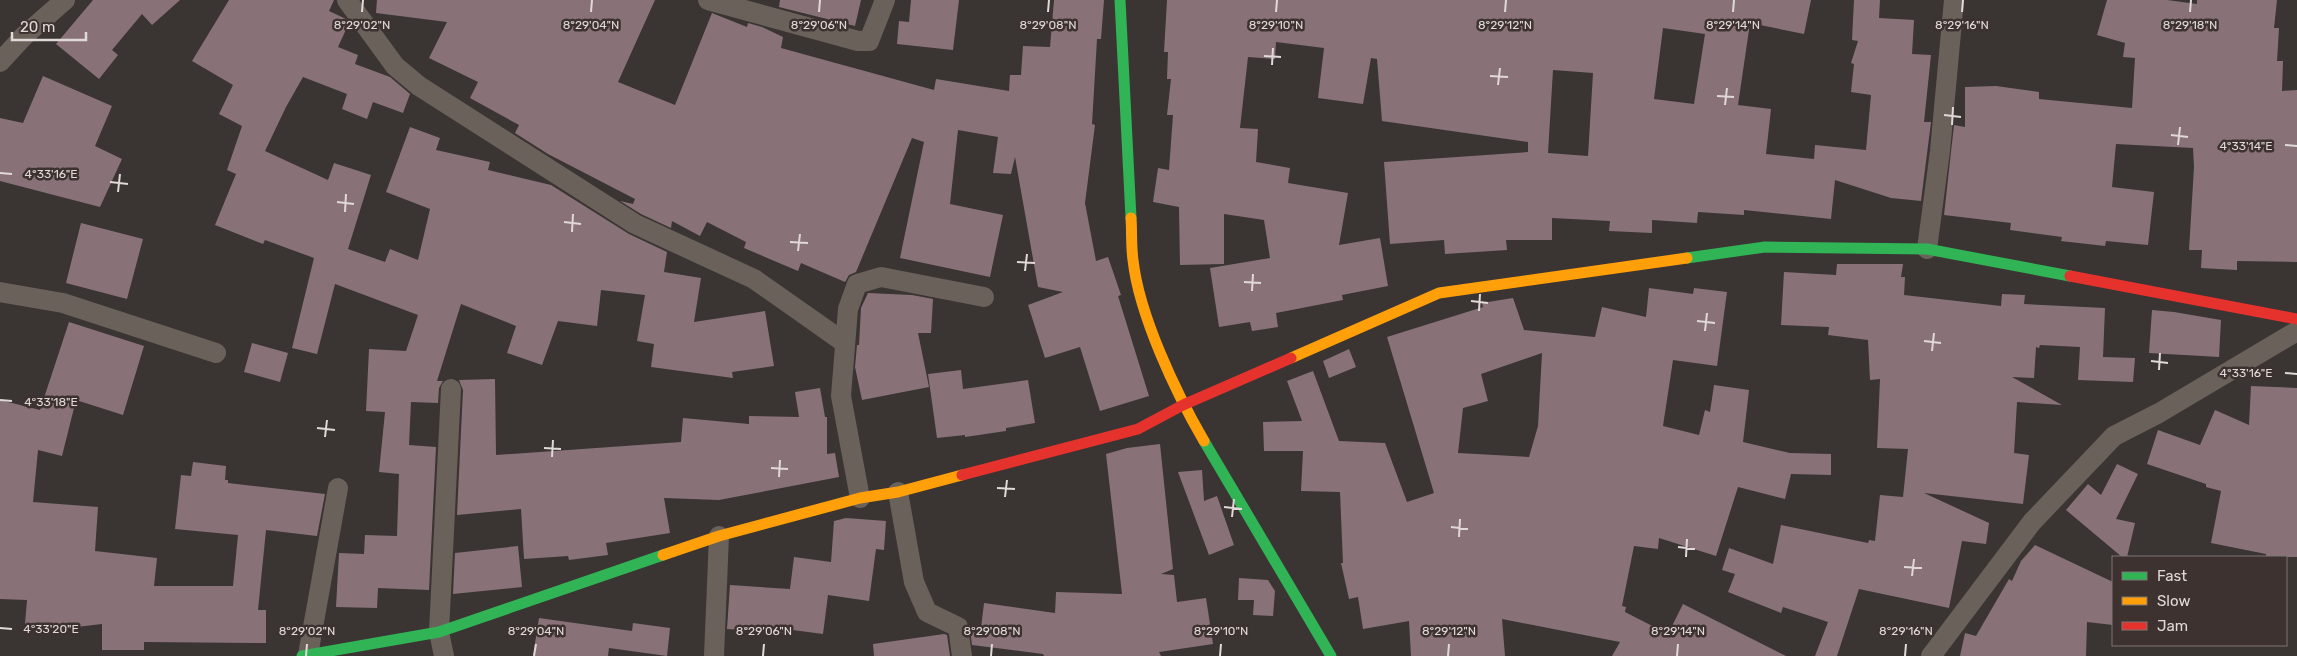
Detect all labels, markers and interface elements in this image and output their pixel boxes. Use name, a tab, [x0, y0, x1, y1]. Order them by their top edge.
scale bar	[12, 10, 86, 42]
text: 20 m	[20, 18, 55, 36]
text: 8°29'02"N	[334, 18, 390, 32]
text: 8°29'04"N	[563, 18, 619, 32]
text: 8°29'06"N	[791, 18, 847, 32]
text: 8°29'08"N	[1019, 18, 1077, 32]
text: 8°29'10"N	[1249, 18, 1303, 32]
text: 8°29'12"N	[1478, 18, 1532, 32]
text: 8°29'14"N	[1706, 18, 1760, 32]
text: 8°29'16"N	[1935, 18, 1989, 32]
text: 8°29'18"N	[2163, 18, 2217, 32]
text: 4°33'14"E	[2219, 139, 2273, 153]
text: 4°33'16"E	[25, 167, 77, 181]
text: 4°33'16"E	[2220, 366, 2272, 380]
text: 4°33'18"E	[24, 395, 78, 409]
legend	[2112, 556, 2287, 646]
text: Fast	[2157, 567, 2187, 585]
text: Slow	[2157, 592, 2190, 610]
text: Jam	[2157, 617, 2188, 635]
text: 4°33'20"E	[23, 622, 79, 636]
text: 8°29'02"N	[279, 624, 335, 638]
text: 8°29'04"N	[508, 624, 564, 638]
text: 8°29'06"N	[736, 624, 792, 638]
text: 8°29'08"N	[963, 624, 1021, 638]
text: 8°29'10"N	[1194, 624, 1248, 638]
text: 8°29'12"N	[1422, 624, 1476, 638]
text: 8°29'14"N	[1651, 624, 1705, 638]
text: 8°29'16"N	[1879, 624, 1933, 638]

